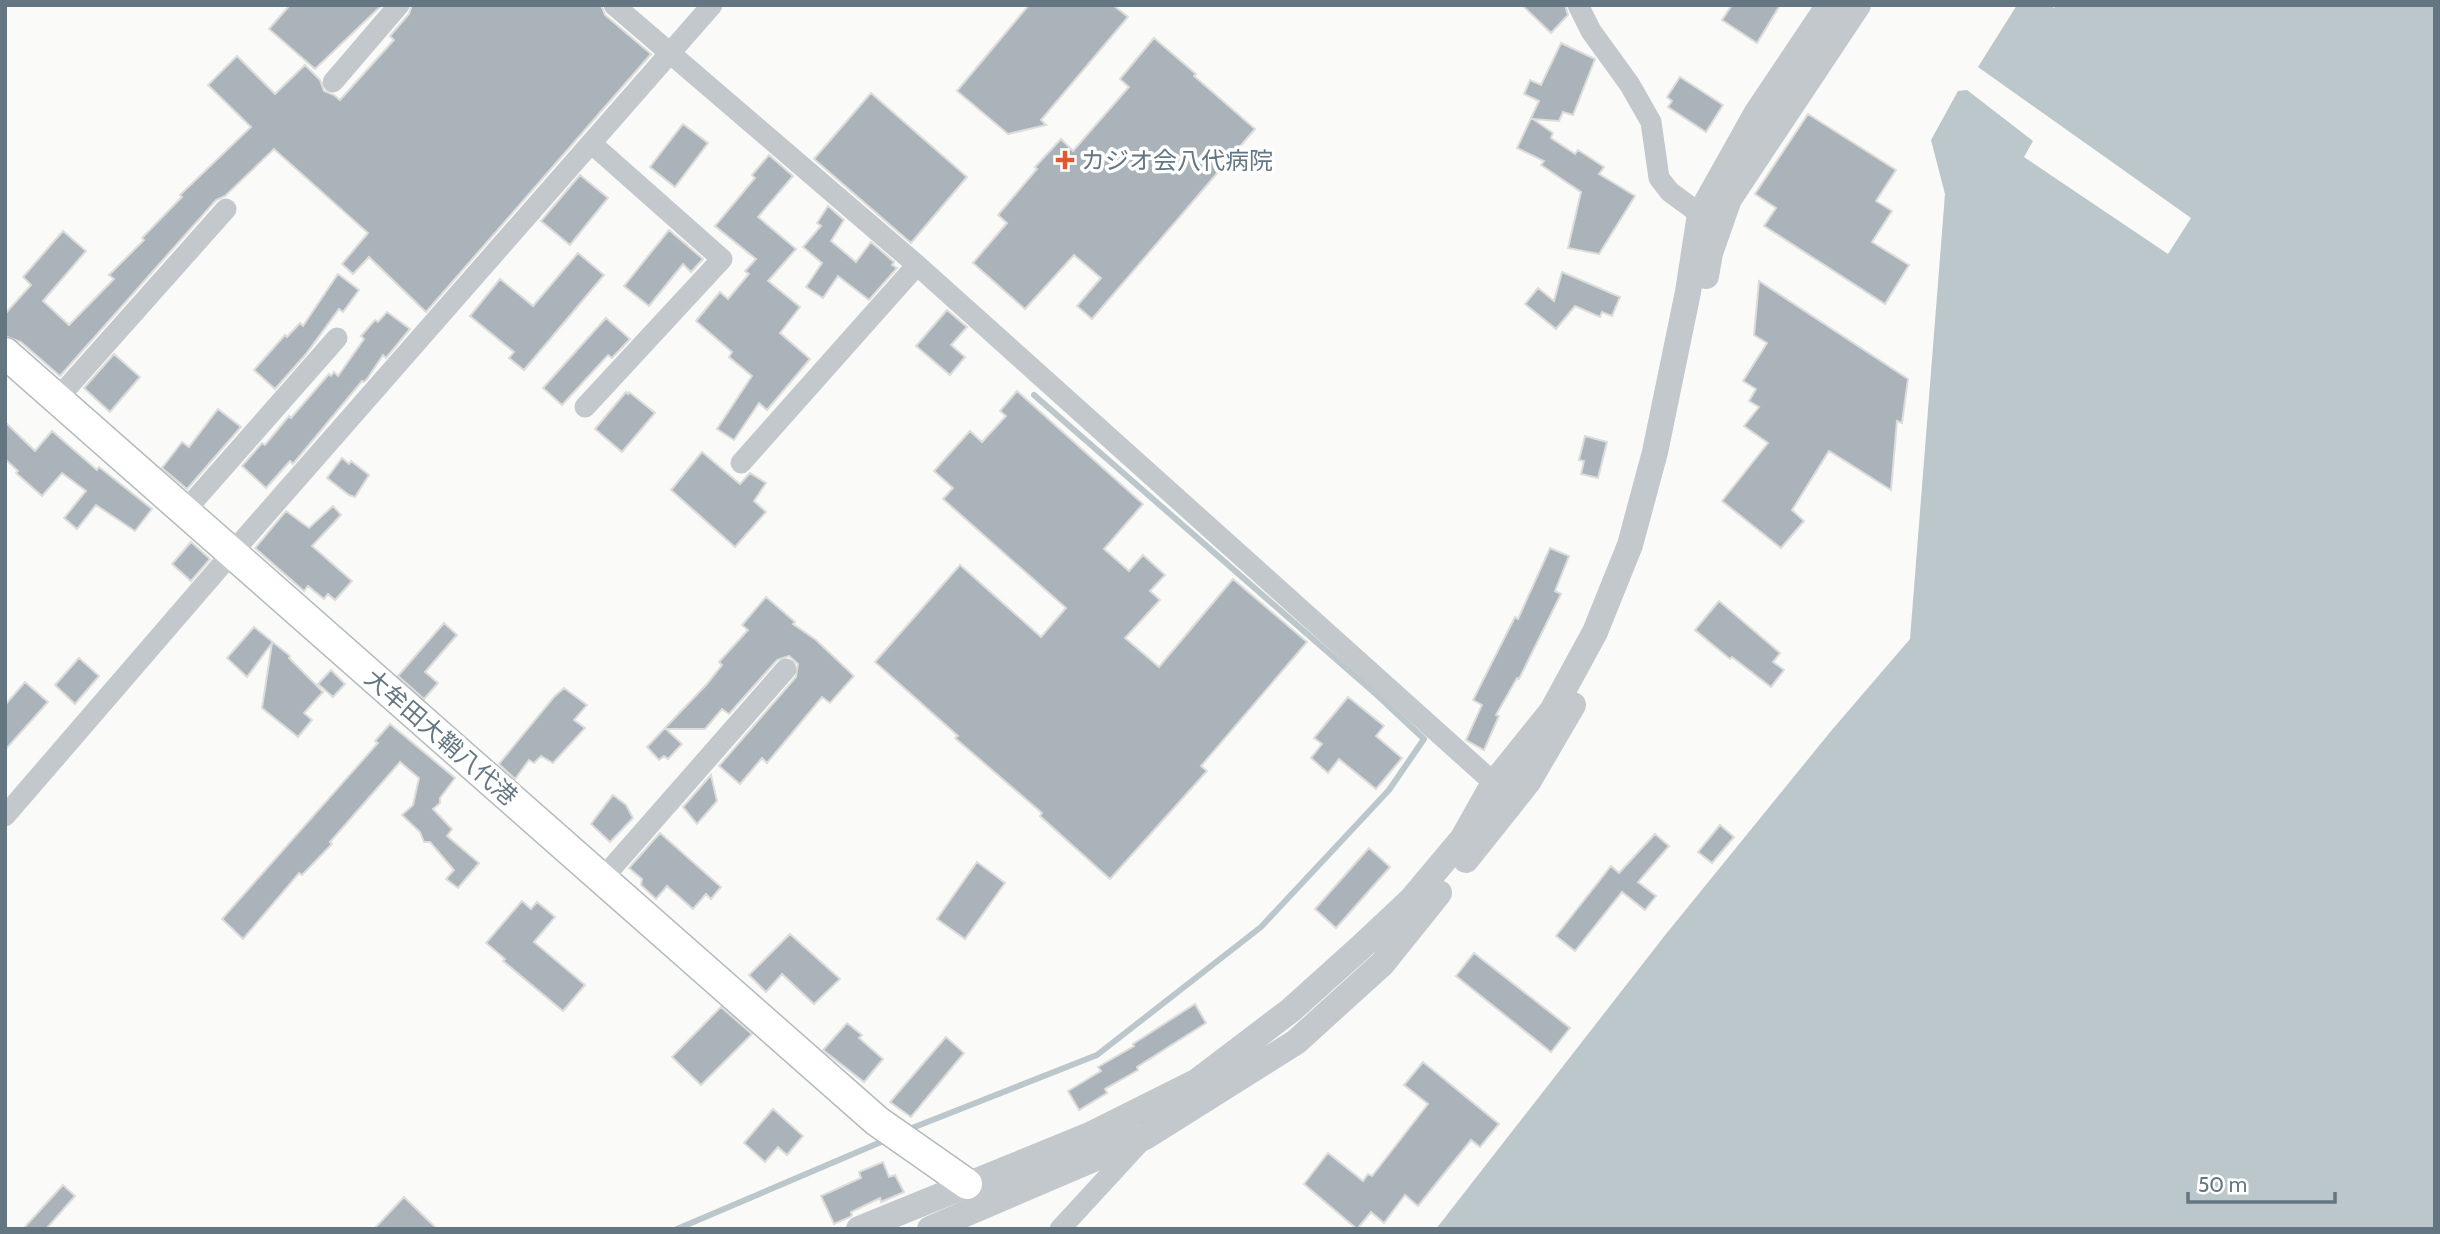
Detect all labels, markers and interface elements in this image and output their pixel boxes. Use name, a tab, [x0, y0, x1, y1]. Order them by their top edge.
place label: カジオ会八代病院	[1081, 146, 1273, 175]
marker: カジオ会八代病院	[1055, 150, 1075, 170]
street label: 大牟田大鞘八代港	[359, 663, 523, 811]
scale bar	[2188, 1160, 2335, 1204]
text: 50 m	[2198, 1172, 2247, 1197]

